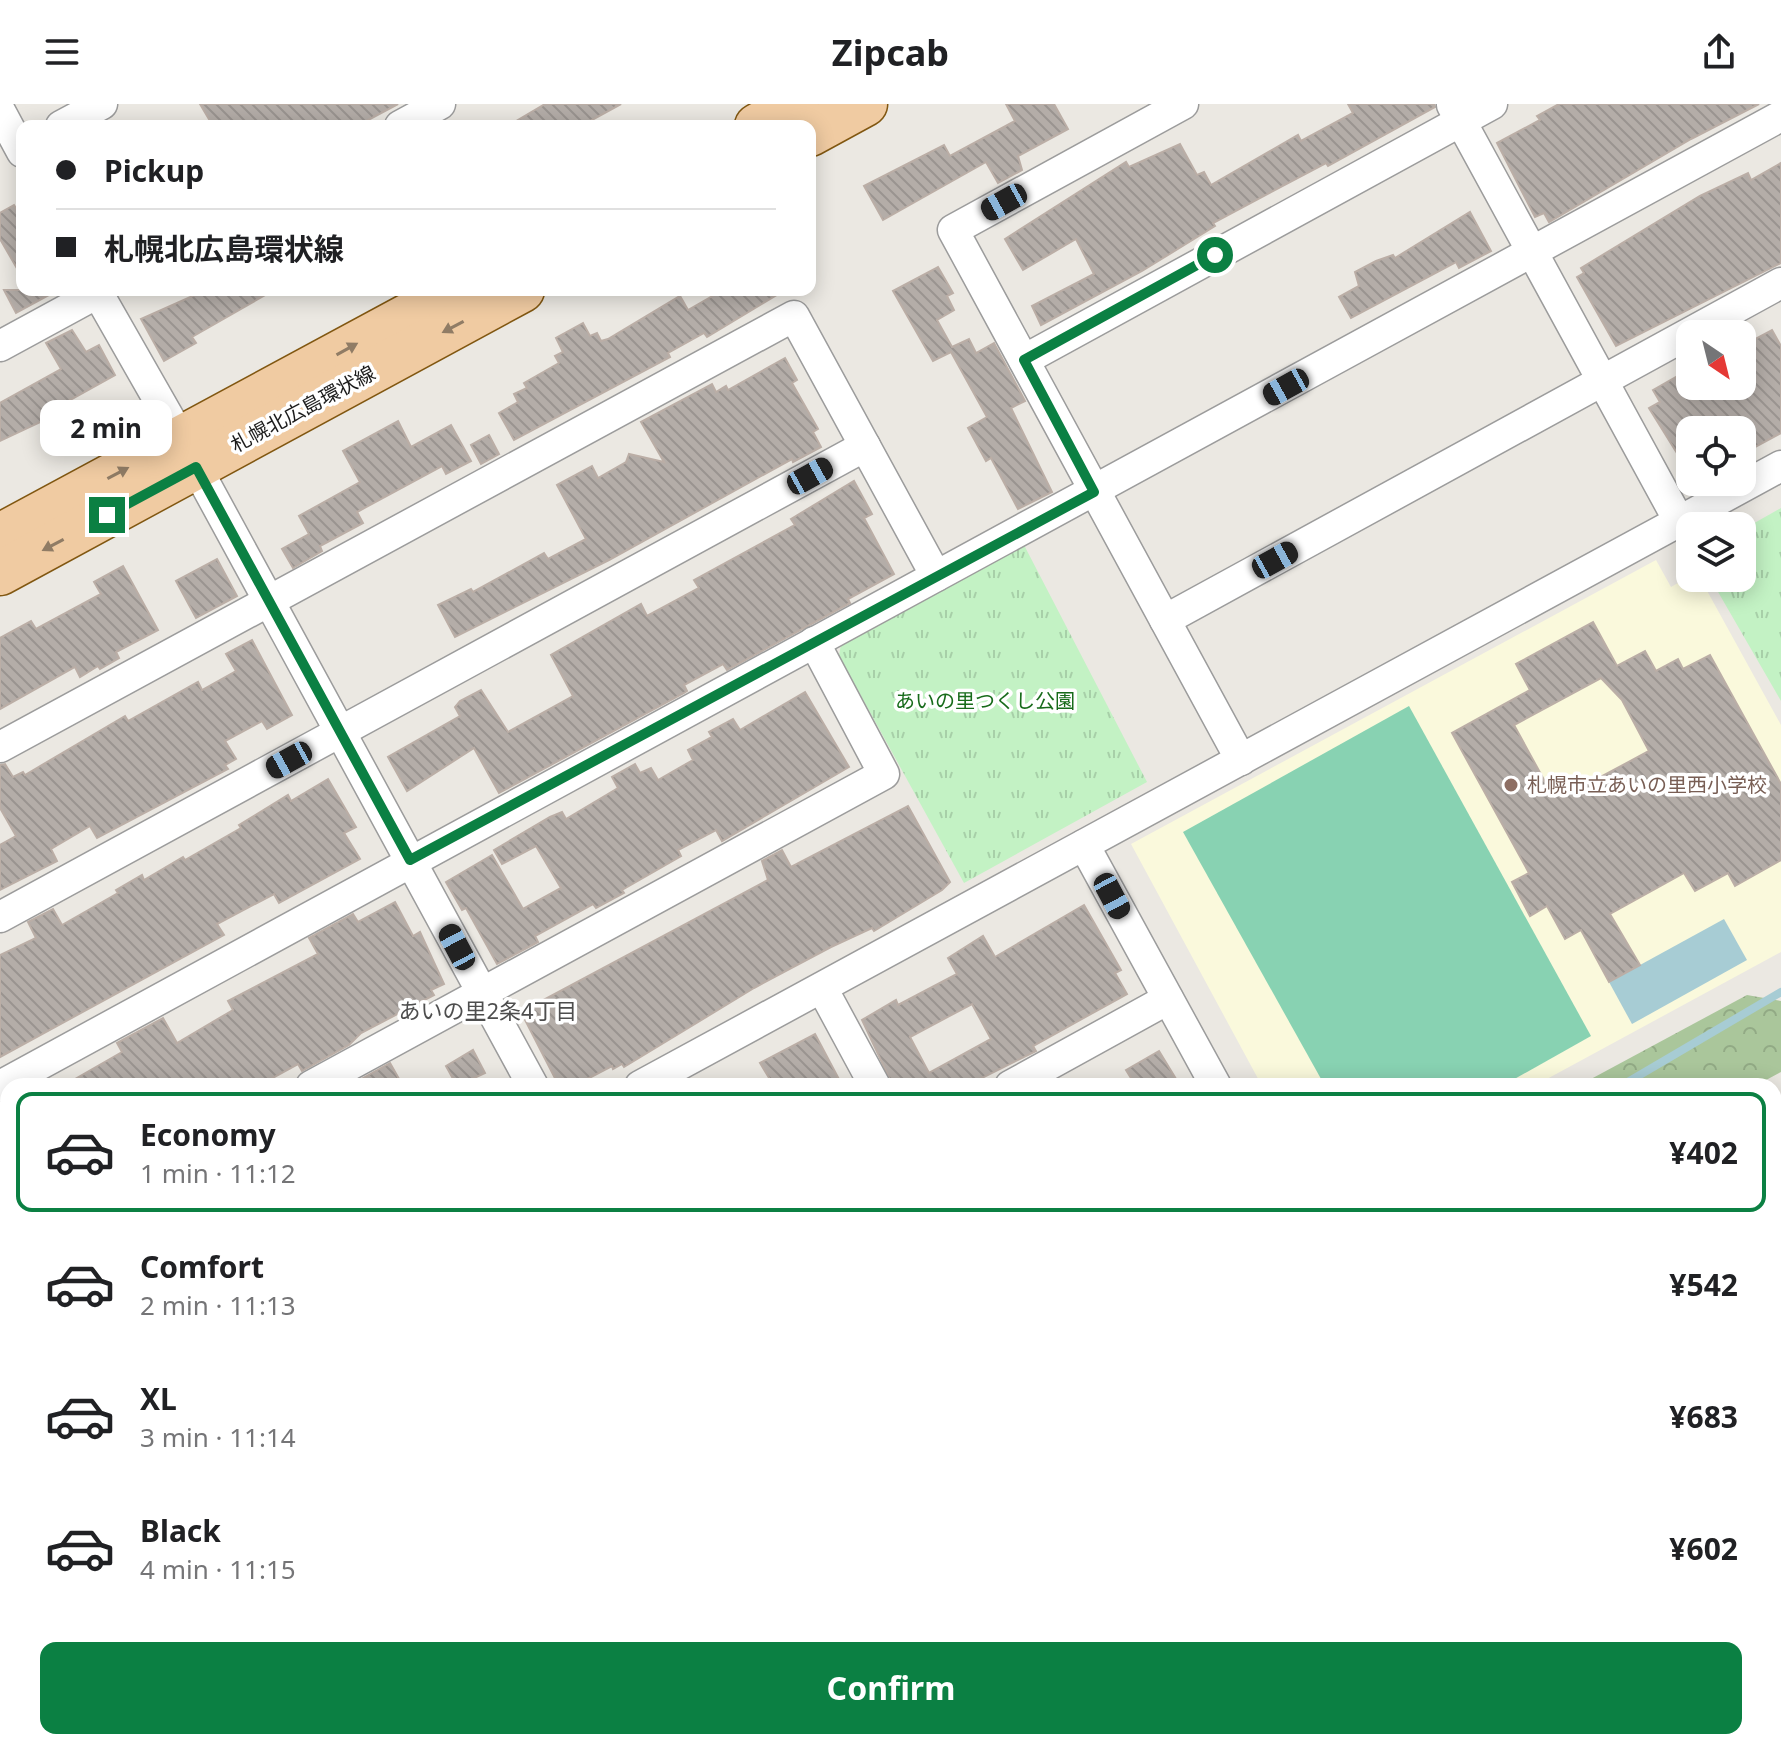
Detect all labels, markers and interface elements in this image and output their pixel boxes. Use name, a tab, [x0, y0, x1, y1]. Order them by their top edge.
text: Zipcab	[832, 28, 949, 77]
icon: menu	[40, 30, 84, 74]
icon: share	[1697, 30, 1741, 74]
text: Pickup	[104, 150, 204, 191]
car	[977, 180, 1031, 224]
text: 札幌北広島環状線	[104, 228, 344, 269]
route start	[1197, 237, 1233, 273]
north arrow	[1676, 320, 1756, 400]
map controls	[1676, 320, 1756, 592]
one-way arrow	[442, 321, 465, 334]
one-way arrow	[335, 343, 358, 356]
street label: 札幌北広島環状線	[226, 359, 380, 458]
car	[1259, 365, 1313, 409]
callout: 2 min	[41, 399, 173, 455]
text: 2 min	[70, 410, 142, 446]
button: locate	[1676, 416, 1756, 496]
car	[783, 454, 837, 498]
one-way arrow	[107, 467, 130, 480]
route end	[89, 497, 125, 533]
button: layers	[1676, 512, 1756, 592]
one-way arrow	[41, 538, 64, 552]
car	[1248, 538, 1302, 582]
park label: あいの里つくし公園	[895, 687, 1075, 714]
car	[262, 738, 316, 782]
place label: 札幌市立あいの里西小学校	[1527, 771, 1767, 798]
marker: 札幌市立あいの里西小学校	[1502, 776, 1520, 794]
car	[1090, 869, 1134, 923]
car	[435, 920, 479, 974]
district label: あいの里2条4丁目	[398, 995, 578, 1025]
text: Economy	[140, 1114, 276, 1155]
icon: car	[44, 1116, 116, 1188]
text: ¥402	[1669, 1132, 1738, 1173]
text: 1 min · 11:12	[140, 1155, 296, 1191]
text: Comfort	[140, 1246, 264, 1287]
icon: car	[44, 1248, 116, 1320]
text: ¥542	[1669, 1264, 1738, 1305]
text: 2 min · 11:13	[140, 1287, 296, 1323]
text: XL	[140, 1378, 177, 1419]
icon: car	[44, 1380, 116, 1452]
text: ¥683	[1669, 1396, 1738, 1437]
text: 3 min · 11:14	[140, 1419, 296, 1455]
text: Black	[140, 1510, 221, 1551]
icon: car	[44, 1512, 116, 1584]
text: ¥602	[1669, 1528, 1738, 1569]
text: 4 min · 11:15	[140, 1551, 296, 1587]
button: Confirm	[40, 1642, 1742, 1734]

